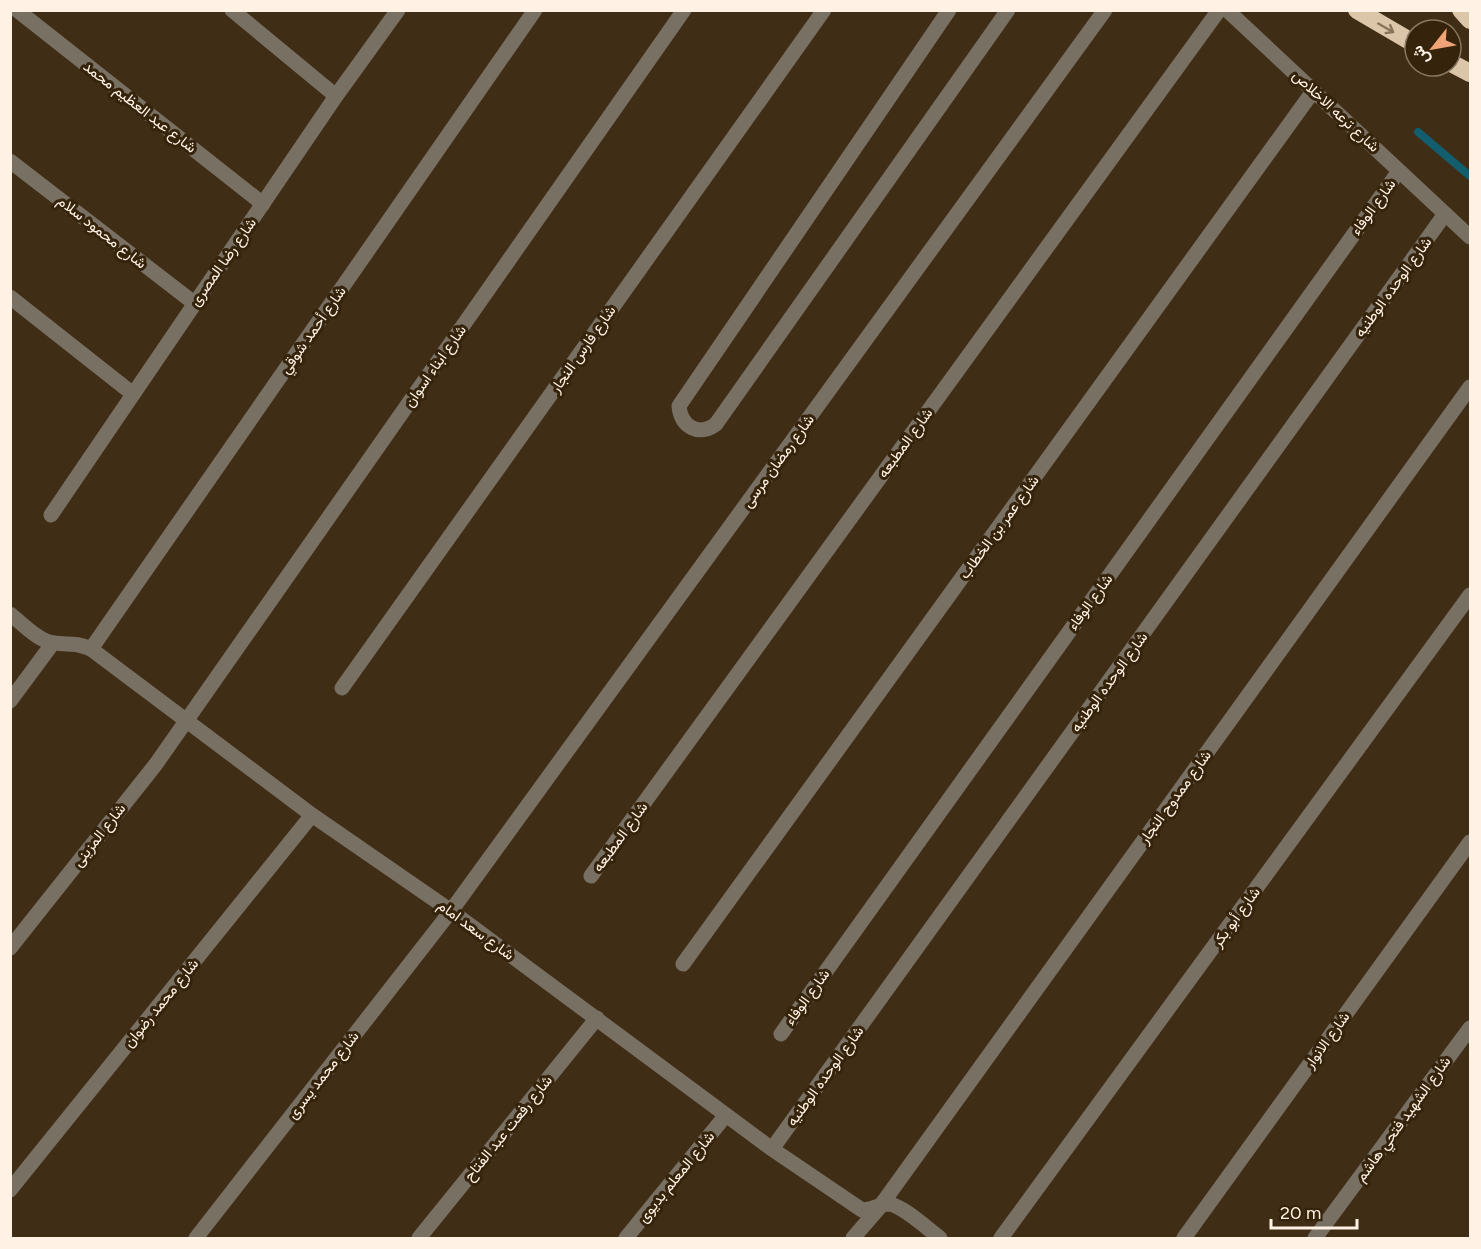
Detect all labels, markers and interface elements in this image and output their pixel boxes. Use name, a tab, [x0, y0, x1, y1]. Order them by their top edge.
north arrow	[1403, 18, 1463, 78]
one-way arrow	[1377, 22, 1394, 34]
text: ش	[1407, 42, 1434, 69]
street label: شارع عبد العظيم محمد	[79, 57, 200, 158]
street label: شارع ترعه الاخلاص	[1287, 66, 1383, 157]
street label: شارع الوفاء	[1347, 175, 1401, 240]
street label: شارع محمود سلام	[53, 192, 150, 274]
street label: شارع رضا المصرى	[186, 214, 262, 311]
street label: شارع الوحده الوطنيه	[1351, 233, 1437, 342]
street label: شارع أحمد شوقي	[276, 283, 353, 380]
street label: شارع فارس النجار	[546, 302, 621, 398]
street label: شارع ابناء اسوان	[400, 321, 472, 412]
street label: شارع المطبعه	[874, 404, 938, 483]
street label: شارع رمضان مرسى	[738, 411, 820, 512]
street label: شارع عمر بن الخطاب	[955, 471, 1044, 584]
street label: شارع الوفاء	[1064, 570, 1118, 635]
street label: شارع الوحده الوطنيه	[1067, 628, 1153, 737]
street label: شارع ممدوح النجار	[1135, 747, 1217, 849]
street label: شارع المطبعه	[589, 798, 653, 877]
street label: شارع المزينى	[69, 800, 131, 872]
street label: شارع أبو بكر	[1208, 883, 1266, 953]
street label: شارع سعد امام	[433, 896, 518, 966]
street label: شارع محمد رضوان	[120, 955, 204, 1052]
street label: شارع الوفاء	[781, 965, 835, 1030]
street label: شارع الانوار	[1300, 1008, 1355, 1074]
street label: شارع الوحده الوطنيه	[783, 1022, 869, 1131]
street label: شارع محمد يسرى	[283, 1028, 364, 1124]
street label: شارع الشهيد فتحي هاشم	[1351, 1053, 1458, 1188]
street label: شارع رفعت عبد الفتاح	[460, 1071, 558, 1186]
street label: شارع المعلم بديوى	[634, 1128, 720, 1227]
scale bar	[1271, 1192, 1356, 1230]
text: 20 m	[1280, 1202, 1321, 1224]

